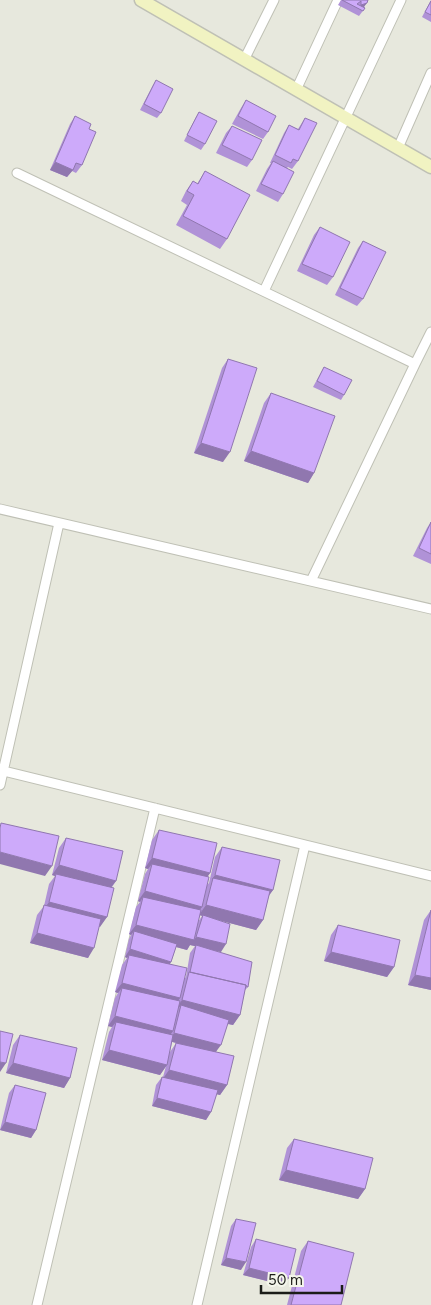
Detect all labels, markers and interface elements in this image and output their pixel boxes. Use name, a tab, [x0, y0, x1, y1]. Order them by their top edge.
scale bar	[261, 1262, 342, 1294]
text: 50 m	[268, 1271, 303, 1289]

